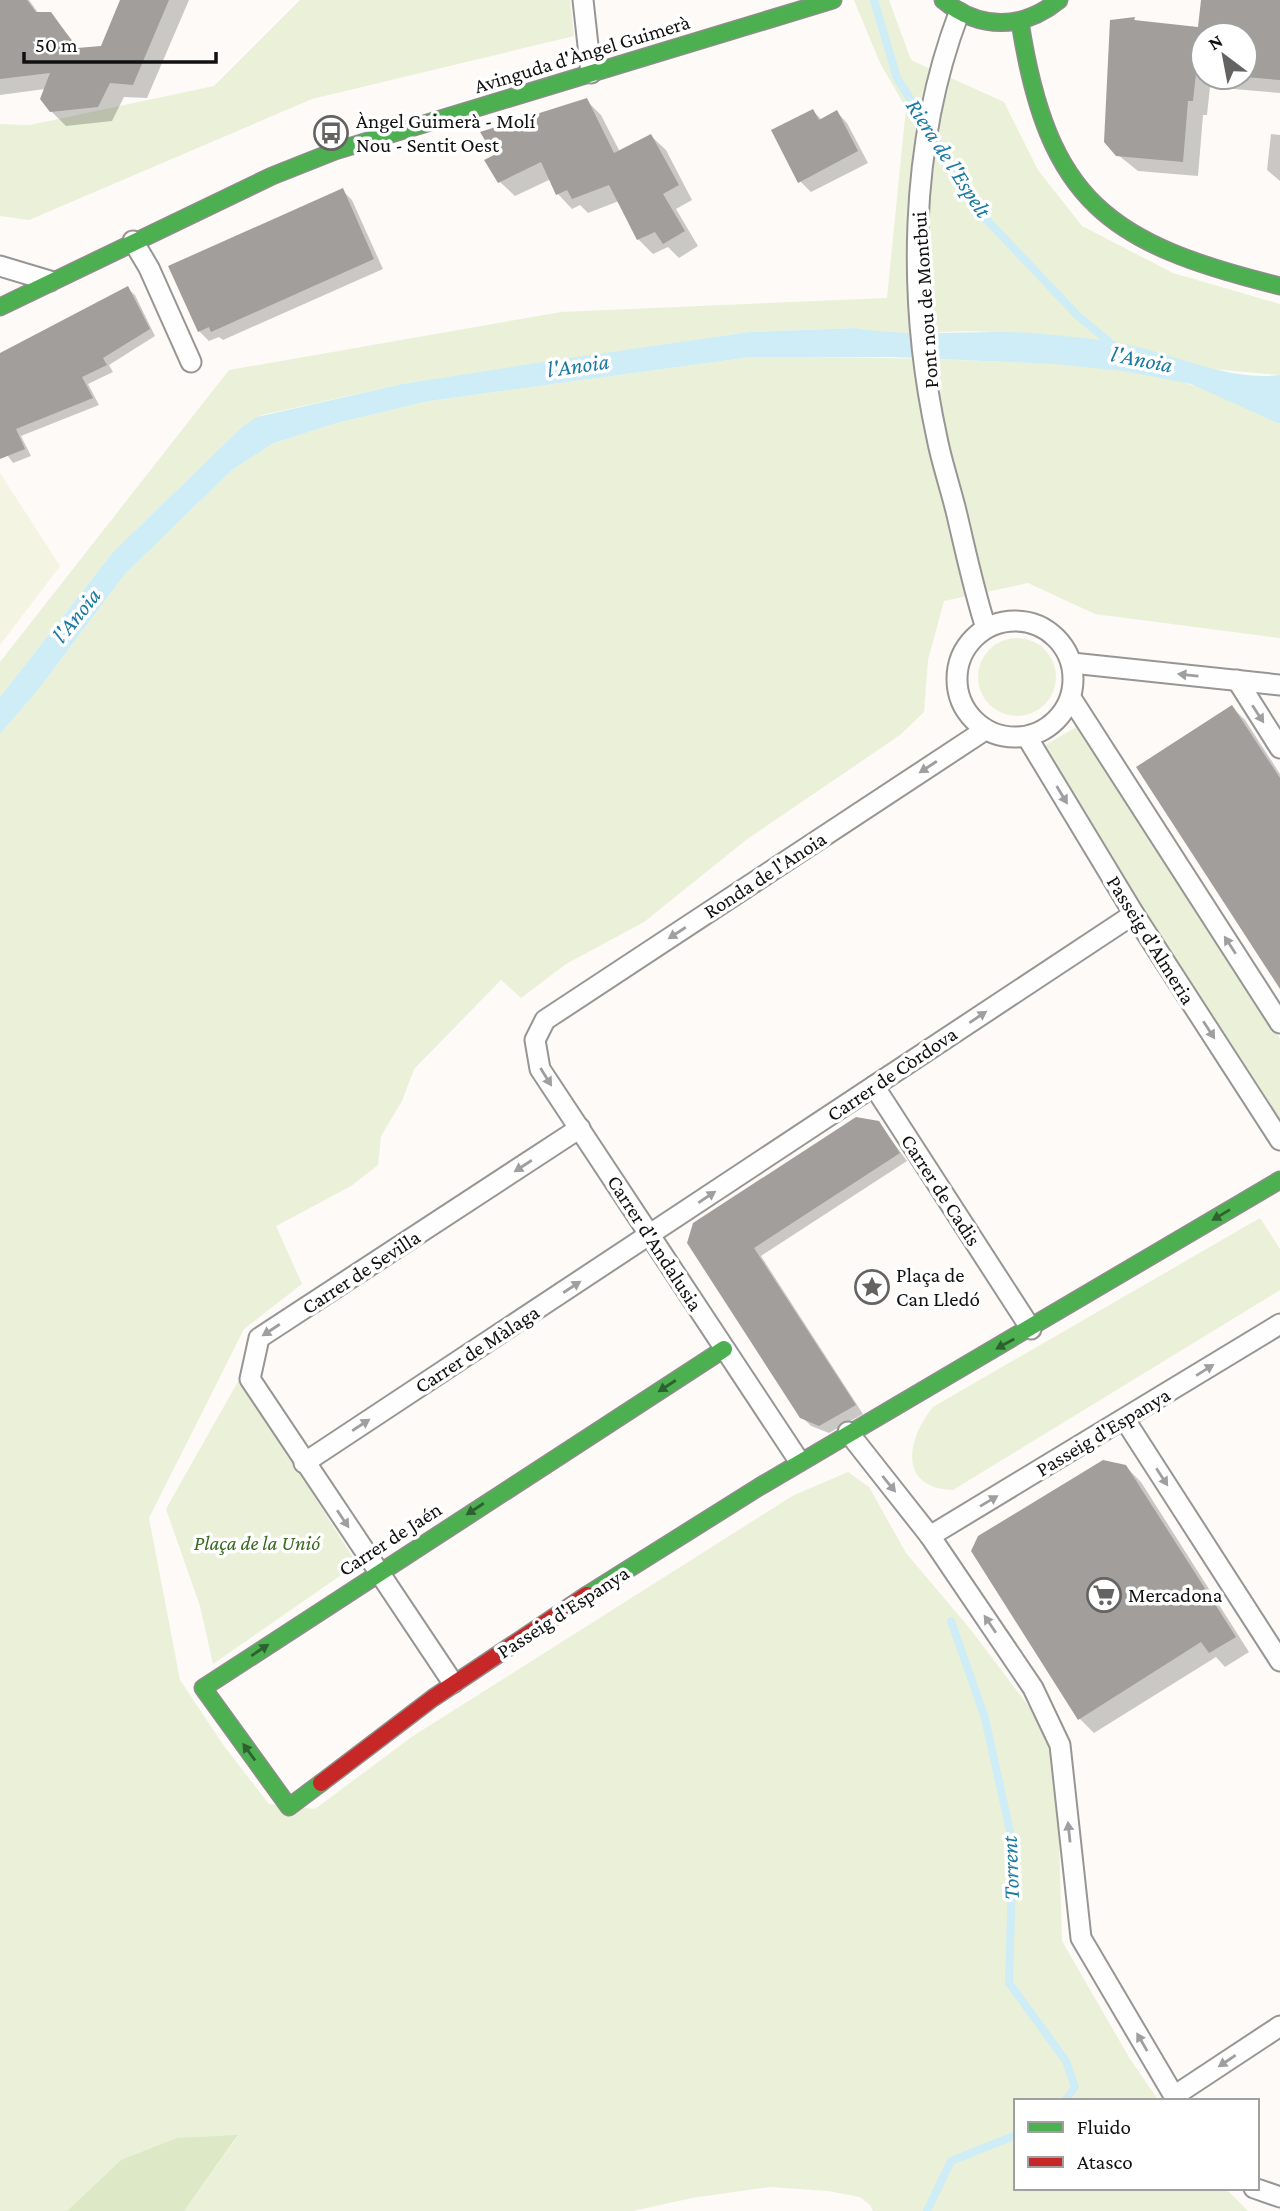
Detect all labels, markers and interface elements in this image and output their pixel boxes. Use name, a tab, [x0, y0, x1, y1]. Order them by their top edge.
street label: Avinguda d'Àngel Guimerà	[471, 10, 693, 98]
scale bar	[24, 21, 217, 65]
north arrow	[1189, 21, 1259, 91]
text: N	[1204, 30, 1226, 54]
text: 50 m	[35, 33, 78, 57]
water label: Riera de l'Espelt	[901, 94, 998, 223]
place label: Àngel Guimerà - Molí Nou - Sentit Oest	[356, 109, 537, 157]
bus stop icon: Àngel Guimerà - Molí Nou - Sentit Oest	[312, 114, 350, 152]
street label: Pont nou de Montbui	[907, 210, 943, 389]
water label: l'Anoia	[1109, 340, 1175, 378]
water label: l'Anoia	[545, 348, 611, 382]
water label: l'Anoia	[46, 583, 106, 647]
one-way arrow	[1177, 669, 1199, 680]
one-way arrow	[1252, 704, 1265, 724]
one-way arrow	[918, 761, 938, 774]
one-way arrow	[1056, 786, 1068, 805]
street label: Ronda de l'Anoia	[699, 826, 831, 923]
street label: Passeig d'Almeria	[1102, 871, 1200, 1009]
one-way arrow	[667, 926, 686, 939]
one-way arrow	[1223, 936, 1237, 954]
one-way arrow	[969, 1010, 987, 1024]
one-way arrow	[1202, 1020, 1215, 1039]
street label: Carrer de Còrdova	[822, 1021, 962, 1126]
one-way arrow	[540, 1067, 553, 1086]
street label: Carrer de Cadis	[896, 1130, 986, 1250]
one-way arrow	[513, 1159, 533, 1172]
street label: Carrer d'Andalusia	[602, 1171, 708, 1316]
one-way arrow	[697, 1191, 717, 1204]
one-way arrow	[1212, 1209, 1231, 1221]
street label: Carrer de Sevilla	[297, 1225, 425, 1319]
place label: Plaça de Can Lledó	[896, 1263, 980, 1311]
place icon: Plaça de Can Lledó	[853, 1268, 891, 1306]
one-way arrow	[563, 1280, 581, 1294]
street label: Carrer de Màlaga	[410, 1300, 544, 1398]
one-way arrow	[262, 1324, 281, 1337]
one-way arrow	[995, 1338, 1015, 1350]
one-way arrow	[1195, 1364, 1214, 1377]
one-way arrow	[657, 1379, 676, 1392]
street label: Passeig d'Espanya	[1032, 1382, 1175, 1481]
one-way arrow	[352, 1418, 370, 1432]
one-way arrow	[1155, 1468, 1169, 1486]
one-way arrow	[881, 1475, 896, 1493]
one-way arrow	[980, 1495, 999, 1507]
street label: Carrer de Jaén	[334, 1497, 446, 1581]
one-way arrow	[466, 1502, 485, 1515]
one-way arrow	[336, 1509, 349, 1529]
park label: Plaça de la Unió	[194, 1531, 321, 1555]
street label: Passeig d'Espanya	[493, 1560, 634, 1663]
supermarket icon: Mercadona	[1085, 1576, 1123, 1614]
place label: Mercadona	[1128, 1583, 1223, 1607]
one-way arrow	[983, 1615, 997, 1633]
one-way arrow	[250, 1644, 269, 1657]
one-way arrow	[242, 1743, 256, 1761]
one-way arrow	[1064, 1821, 1075, 1843]
water label: Torrent	[996, 1834, 1024, 1901]
one-way arrow	[1136, 2032, 1148, 2051]
one-way arrow	[1218, 2054, 1236, 2068]
legend	[1014, 2099, 1259, 2190]
text: Fluido	[1077, 2115, 1131, 2139]
text: Atasco	[1077, 2150, 1133, 2174]

